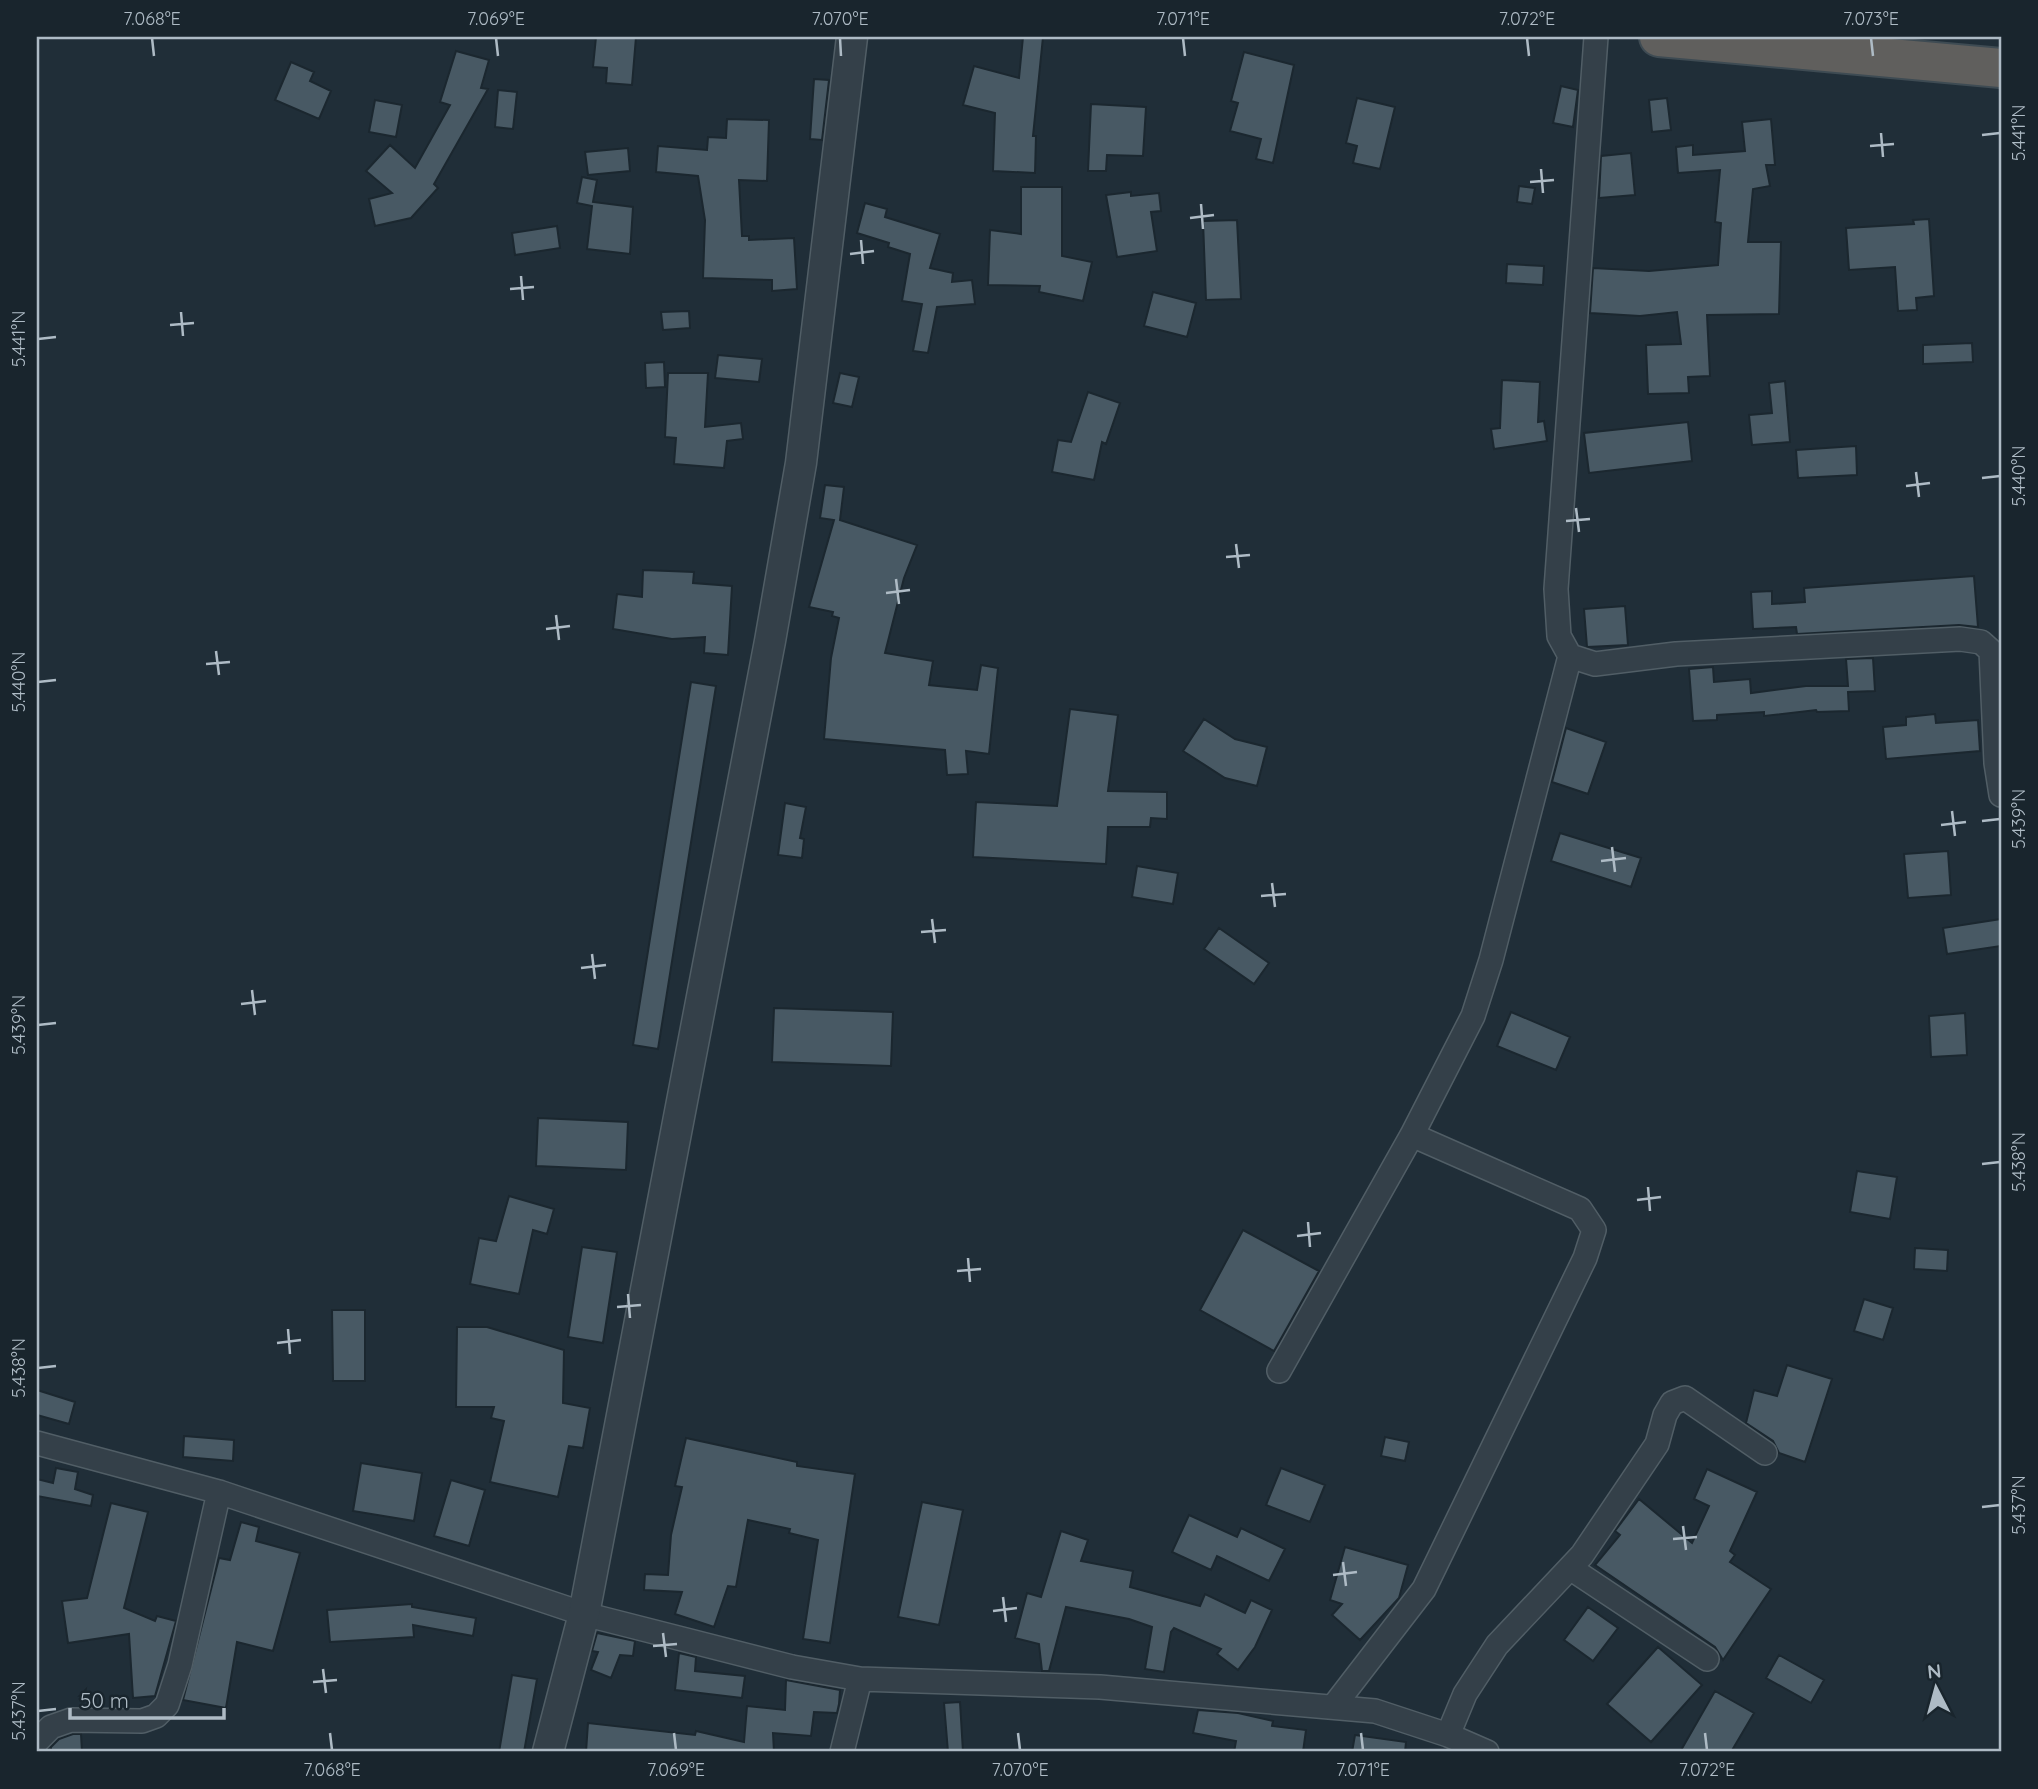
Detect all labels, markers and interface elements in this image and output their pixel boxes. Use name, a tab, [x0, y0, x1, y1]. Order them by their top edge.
text: 7.068°E	[123, 7, 181, 30]
text: 7.069°E	[467, 7, 525, 30]
text: 7.070°E	[811, 7, 869, 30]
text: 7.071°E	[1156, 7, 1210, 30]
text: 7.072°E	[1499, 7, 1555, 30]
text: 7.073°E	[1843, 7, 1899, 30]
text: 5.441°N	[2007, 105, 2030, 161]
text: 5.441°N	[7, 311, 30, 367]
text: 5.440°N	[2007, 446, 2030, 506]
text: 5.440°N	[7, 652, 30, 712]
text: 5.439°N	[2007, 789, 2030, 849]
text: 5.439°N	[7, 995, 30, 1055]
text: 5.438°N	[2007, 1132, 2030, 1192]
text: 5.438°N	[7, 1338, 30, 1398]
text: 5.437°N	[2007, 1475, 2030, 1535]
north arrow	[1902, 1652, 1972, 1722]
text: N	[1926, 1658, 1942, 1684]
scale bar	[70, 1677, 224, 1721]
text: 5.437°N	[7, 1681, 30, 1741]
text: 50 m	[80, 1687, 129, 1713]
text: 7.068°E	[303, 1758, 361, 1781]
text: 7.069°E	[647, 1758, 705, 1781]
text: 7.070°E	[991, 1758, 1049, 1781]
text: 7.071°E	[1336, 1758, 1390, 1781]
text: 7.072°E	[1679, 1758, 1735, 1781]

